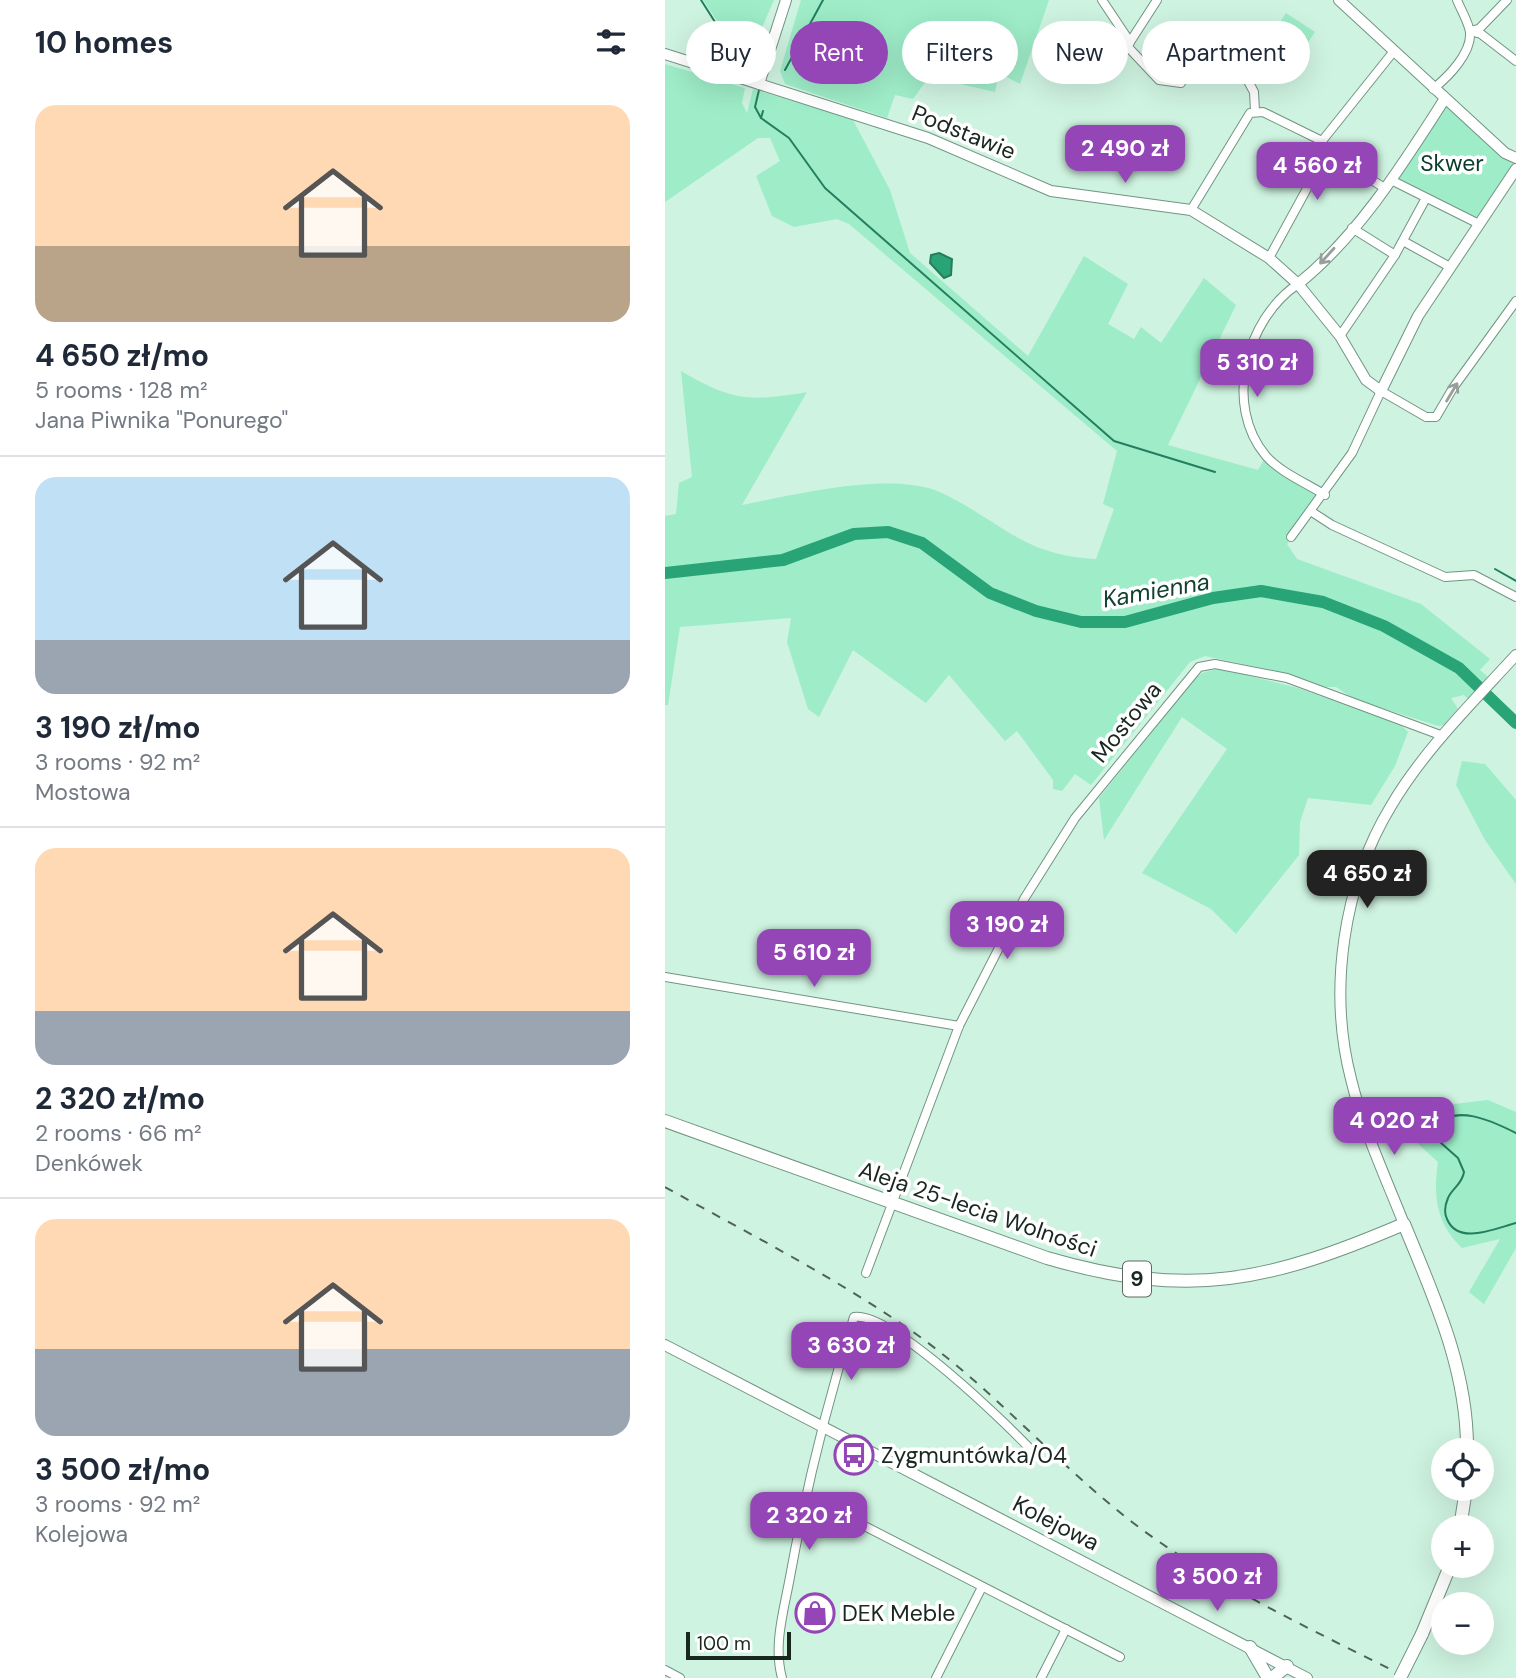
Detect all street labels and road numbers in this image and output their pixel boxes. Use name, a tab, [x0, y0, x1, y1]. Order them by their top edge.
street label: Podstawie	[908, 98, 1020, 166]
street label: Mostowa	[1084, 675, 1168, 769]
street label: Aleja 25-lecia Wolności	[855, 1154, 1101, 1264]
road number: 9	[1123, 1262, 1151, 1296]
street label: Kolejowa	[1008, 1489, 1104, 1557]

